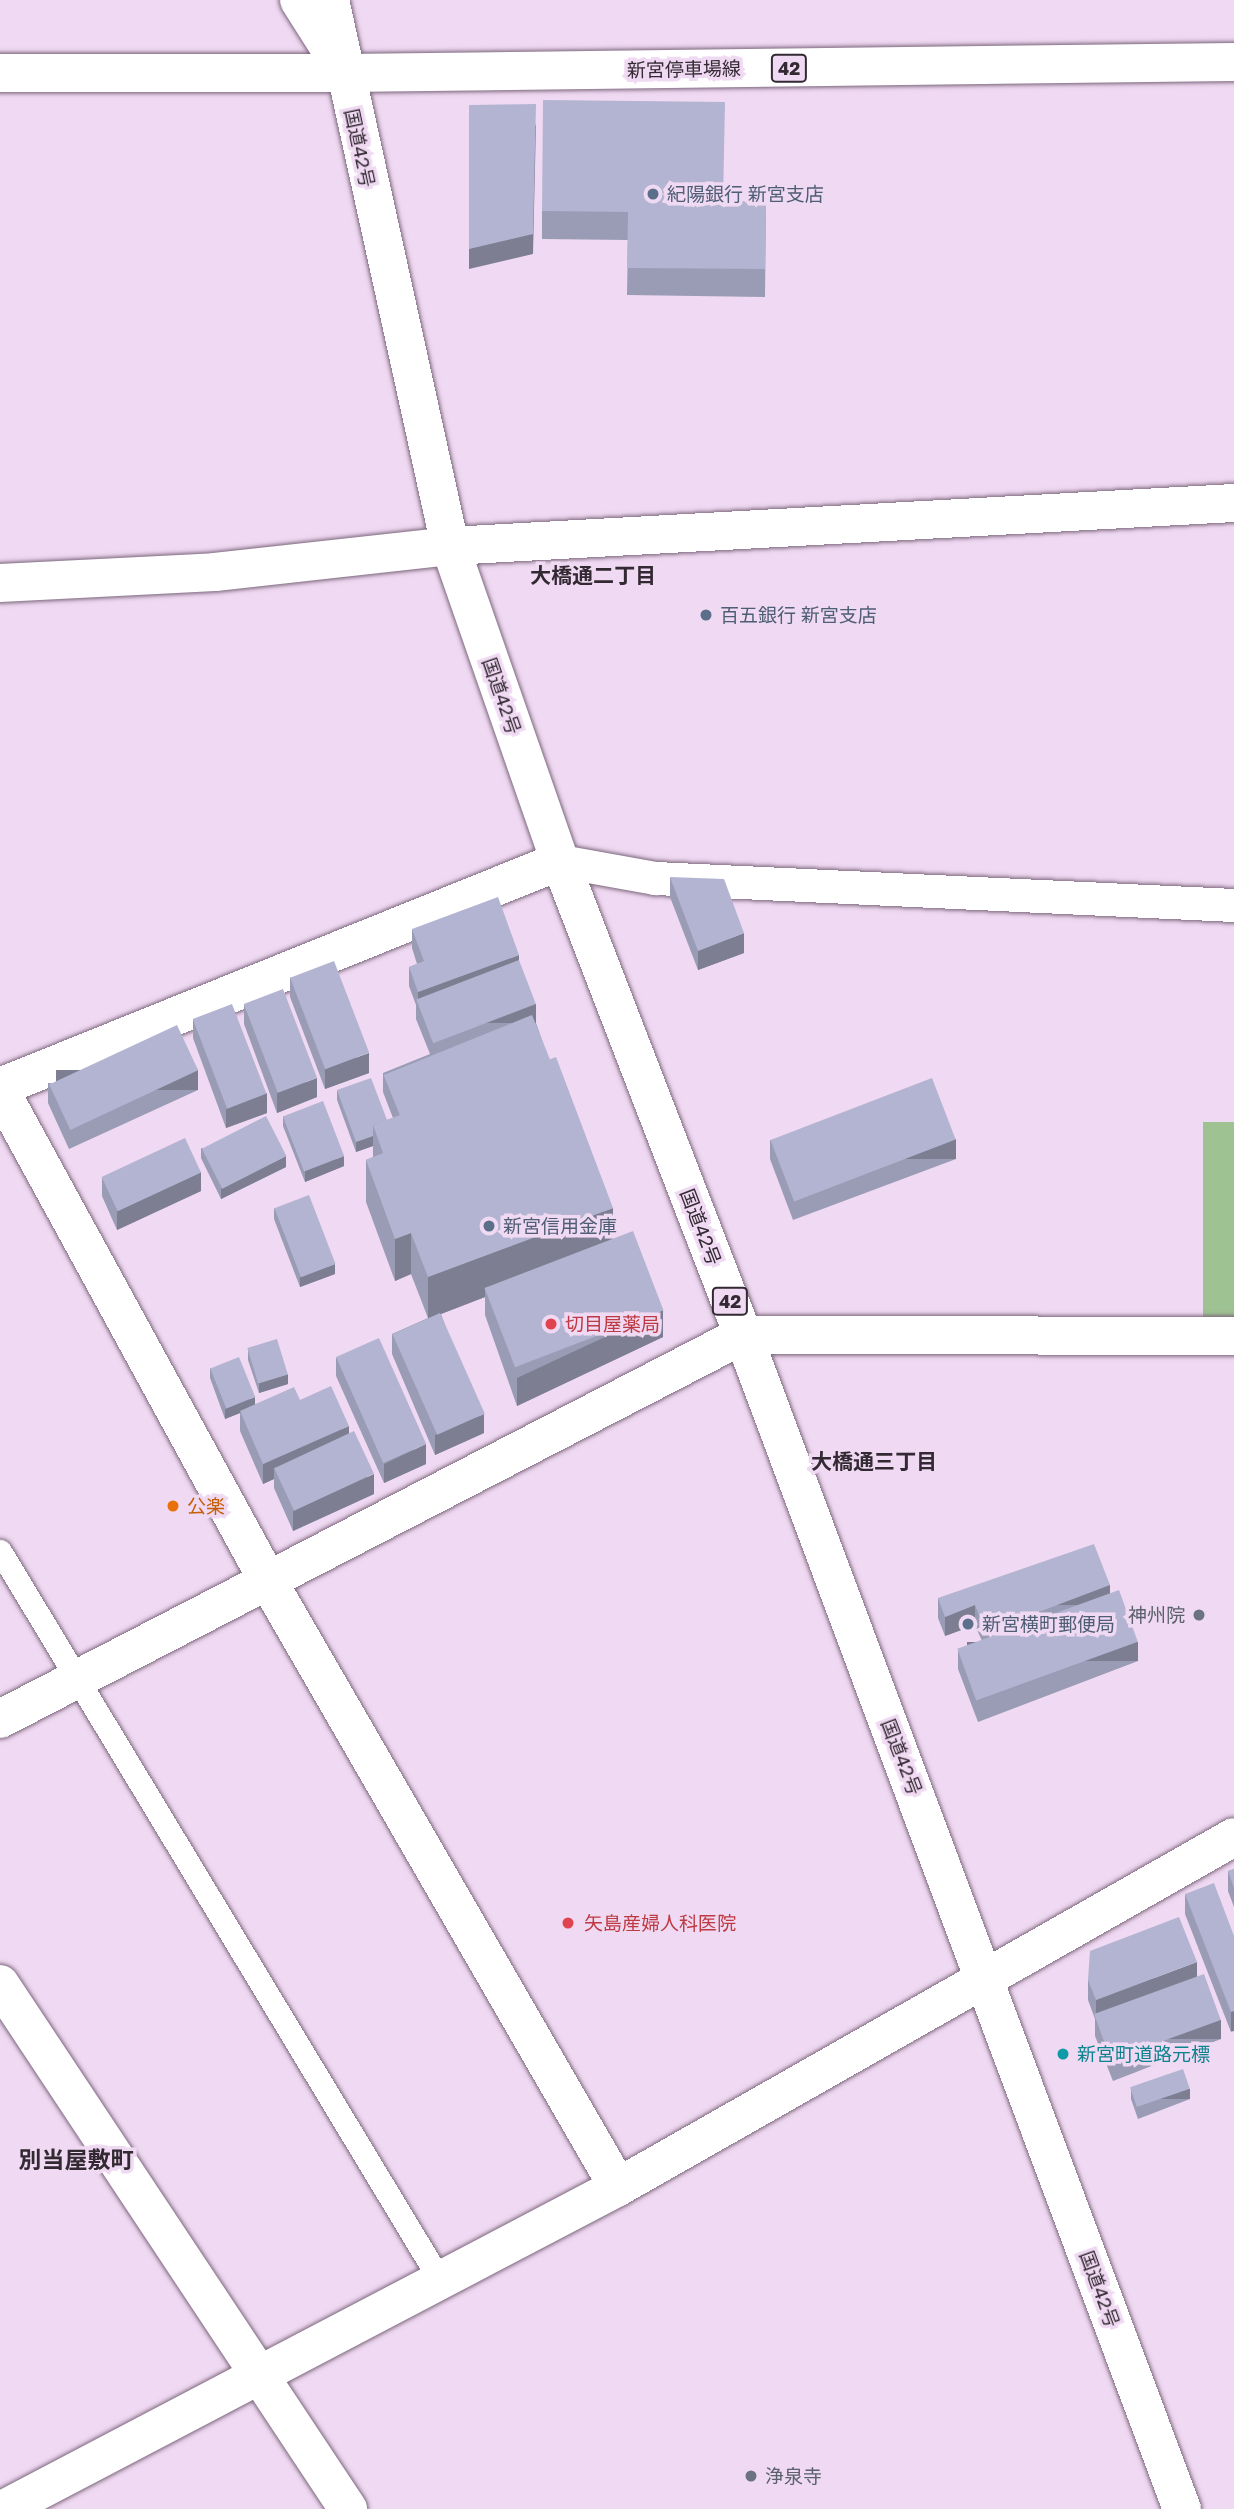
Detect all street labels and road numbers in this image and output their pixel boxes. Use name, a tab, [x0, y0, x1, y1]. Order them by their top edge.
road number: 42	[770, 54, 808, 82]
street label: 新宮停車場線	[627, 57, 741, 81]
street label: 国道42号	[341, 107, 379, 189]
street label: 国道42号	[478, 655, 526, 737]
street label: 国道42号	[676, 1186, 726, 1268]
road number: 42	[711, 1286, 749, 1316]
street label: 国道42号	[877, 1716, 927, 1798]
street label: 国道42号	[1076, 2248, 1124, 2330]

